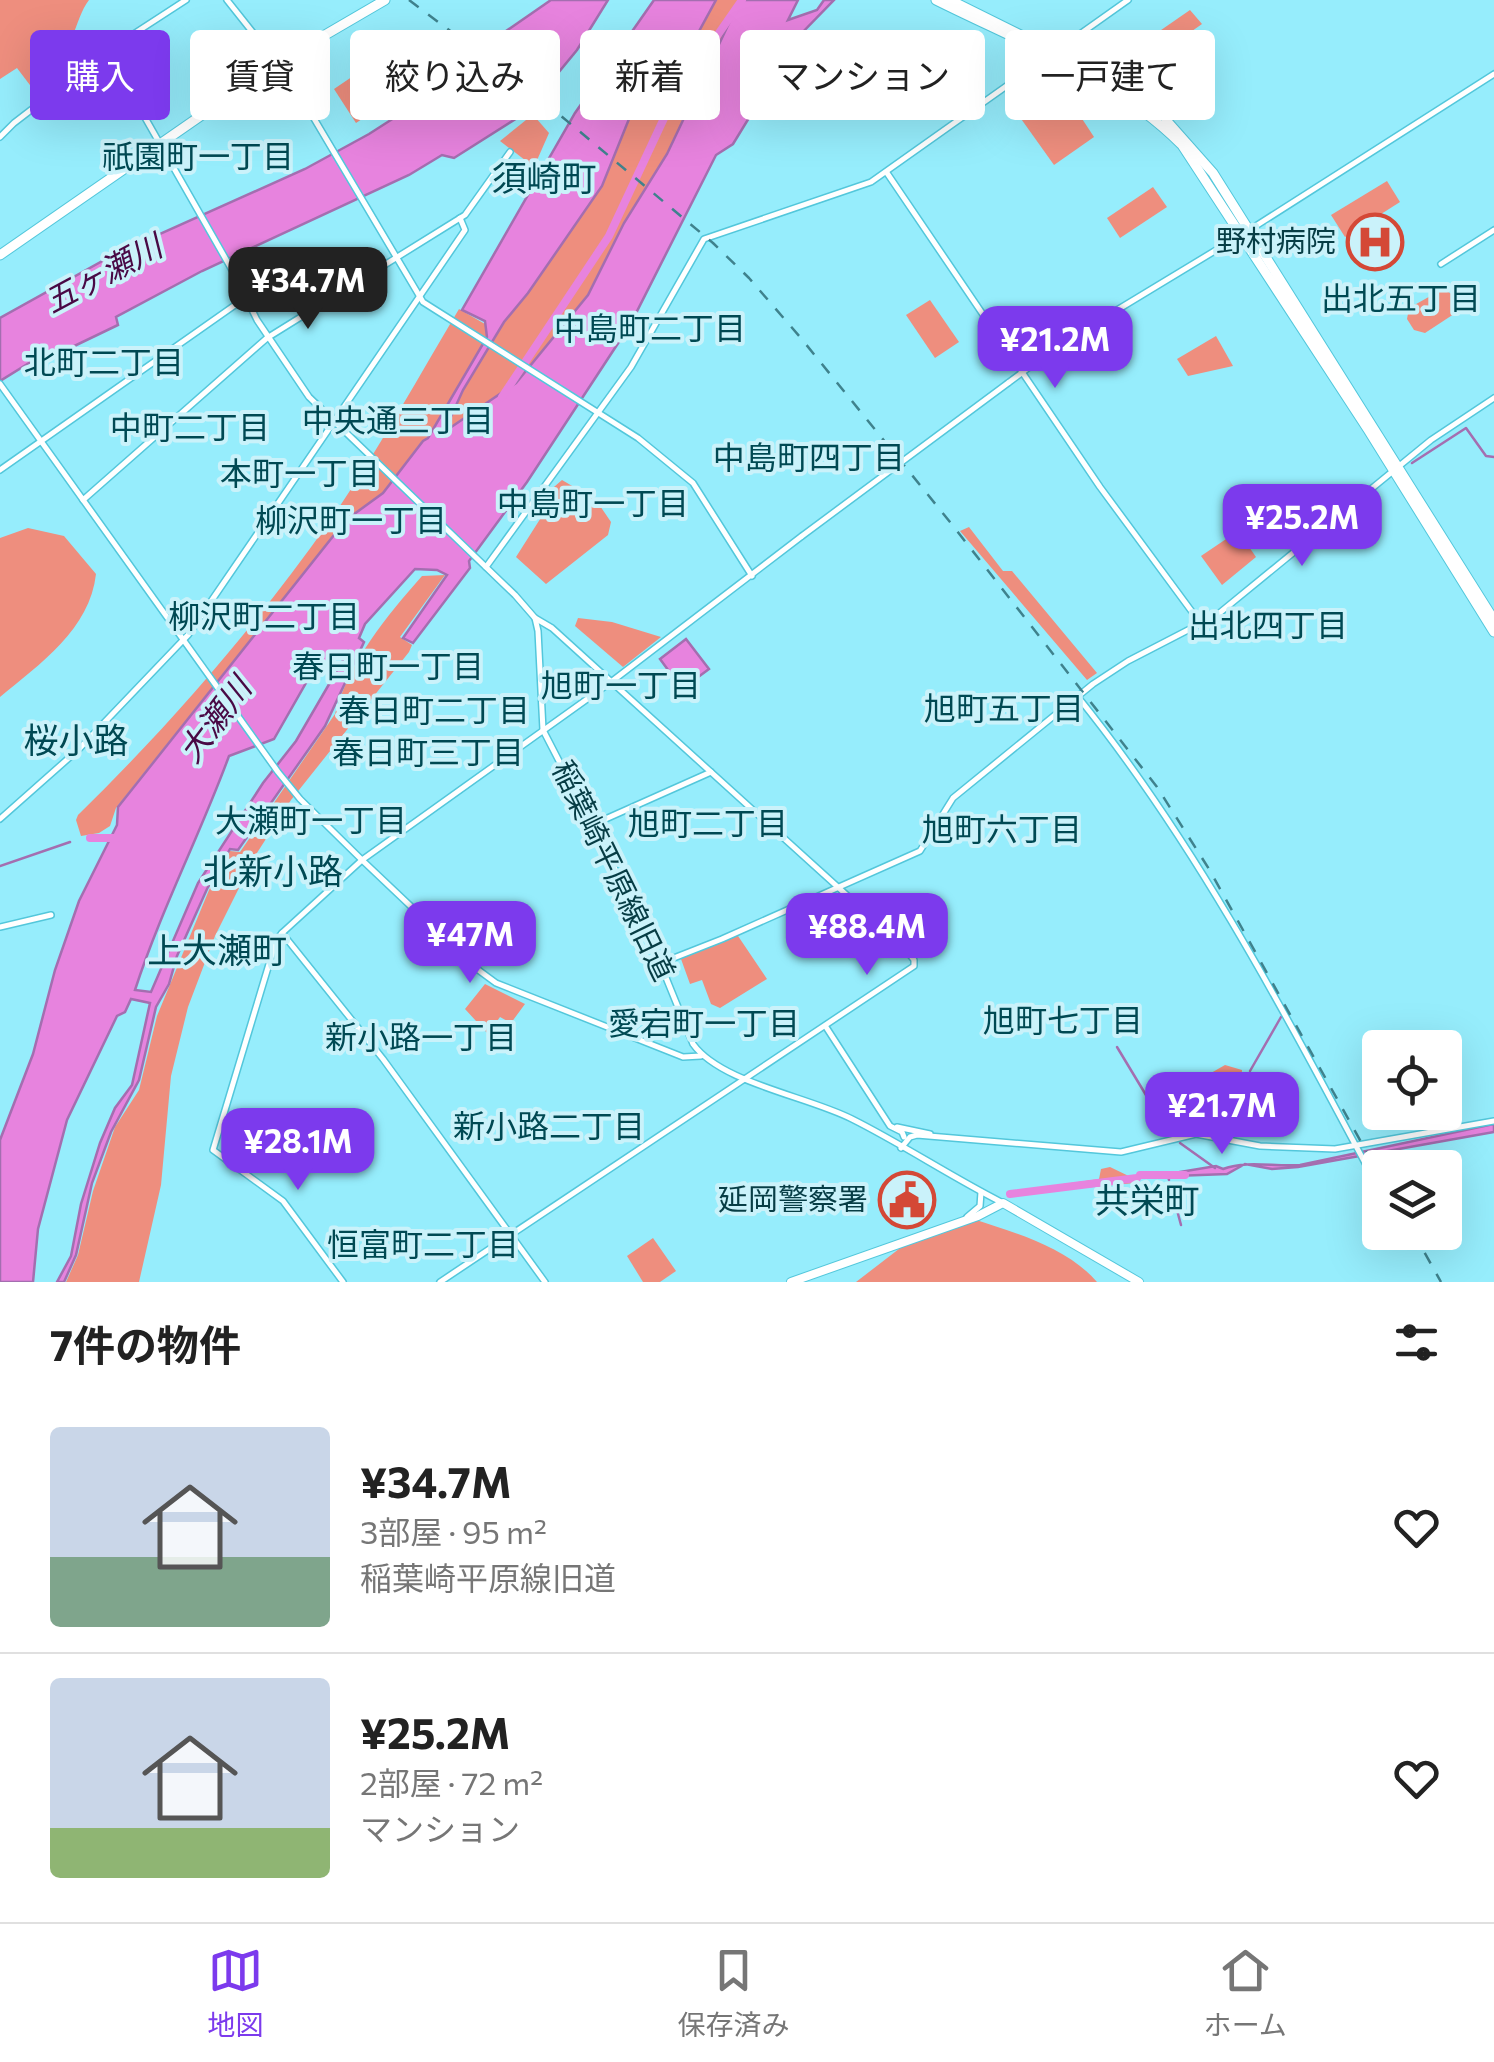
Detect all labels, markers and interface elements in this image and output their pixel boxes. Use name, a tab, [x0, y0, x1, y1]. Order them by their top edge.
chip: 購入	[30, 30, 170, 120]
chip: 賃貸	[190, 30, 330, 120]
chip: 絞り込み	[350, 30, 560, 120]
chip: 新着	[580, 30, 720, 120]
chip: マンション	[740, 30, 985, 120]
chip: 一戸建て	[1005, 30, 1215, 120]
district label: 祇園町一丁目	[102, 135, 294, 175]
district label: 須崎町	[491, 155, 597, 198]
hospital icon: 野村病院	[1345, 212, 1405, 272]
place label: 野村病院	[1216, 221, 1336, 258]
water label: 五ヶ瀬川	[36, 223, 171, 320]
pin: ¥34.7M	[227, 247, 389, 332]
text: ¥34.7M	[250, 259, 366, 299]
district label: 出北五丁目	[1321, 277, 1481, 317]
pin: ¥21.2M	[974, 306, 1136, 391]
district label: 中島町二丁目	[554, 307, 746, 347]
text: ¥21.2M	[1000, 318, 1110, 358]
district label: 北町二丁目	[24, 341, 184, 381]
district label: 中央通三丁目	[302, 399, 494, 439]
district label: 中町二丁目	[110, 406, 270, 446]
district label: 中島町四丁目	[713, 436, 905, 476]
district label: 本町一丁目	[220, 452, 380, 492]
district label: 中島町一丁目	[497, 482, 689, 522]
pin: ¥25.2M	[1221, 484, 1383, 569]
text: ¥25.2M	[1245, 496, 1359, 536]
district label: 柳沢町一丁目	[255, 499, 447, 539]
district label: 柳沢町二丁目	[168, 595, 360, 635]
district label: 出北四丁目	[1188, 604, 1348, 644]
district label: 春日町一丁目	[292, 645, 484, 685]
district label: 旭町一丁目	[541, 664, 701, 704]
water label: 大瀬川	[169, 666, 260, 769]
district label: 旭町五丁目	[924, 687, 1084, 727]
district label: 春日町二丁目	[338, 689, 530, 729]
district label: 桜小路	[23, 717, 129, 760]
district label: 春日町三丁目	[332, 731, 524, 771]
street label: 稲葉崎平原線旧道	[546, 754, 684, 986]
district label: 大瀬町一丁目	[215, 799, 407, 839]
district label: 旭町二丁目	[628, 802, 788, 842]
district label: 旭町六丁目	[922, 808, 1082, 848]
district label: 北新小路	[203, 848, 343, 891]
pin: ¥88.4M	[786, 893, 948, 978]
pin: ¥47M	[411, 901, 529, 986]
text: ¥88.4M	[808, 905, 926, 945]
text: ¥47M	[426, 913, 514, 953]
district label: 上大瀬町	[147, 927, 287, 970]
district label: 旭町七丁目	[983, 999, 1143, 1039]
district label: 愛宕町一丁目	[608, 1002, 800, 1042]
district label: 新小路一丁目	[325, 1016, 517, 1056]
map controls	[1362, 1030, 1462, 1250]
button: locate	[1362, 1030, 1462, 1130]
pin: ¥21.7M	[1141, 1072, 1303, 1157]
text: ¥21.7M	[1167, 1084, 1277, 1124]
district label: 新小路二丁目	[453, 1105, 645, 1145]
pin: ¥28.1M	[217, 1108, 379, 1193]
text: ¥28.1M	[243, 1120, 353, 1160]
button: layers	[1362, 1150, 1462, 1250]
public building icon: 延岡警察署	[877, 1170, 937, 1230]
district label: 共栄町	[1094, 1177, 1200, 1220]
place label: 延岡警察署	[718, 1179, 868, 1216]
district label: 恒富町二丁目	[327, 1223, 519, 1263]
icon: filters	[1389, 1315, 1444, 1370]
text: 7件の物件	[50, 1318, 241, 1370]
text: ¥34.7M	[360, 1455, 511, 1507]
icon: home	[130, 1467, 250, 1587]
icon: heart	[1389, 1500, 1444, 1555]
text: 3部屋 · 95 m²	[360, 1511, 547, 1551]
text: 稲葉崎平原線旧道	[360, 1557, 616, 1597]
text: ¥25.2M	[360, 1706, 510, 1758]
icon: home	[130, 1718, 250, 1838]
icon: heart	[1389, 1751, 1444, 1806]
text: 2部屋 · 72 m²	[360, 1762, 543, 1802]
text: マンション	[360, 1808, 520, 1848]
tab: 地図	[207, 1943, 263, 2043]
tab: 保存済み	[677, 1943, 789, 2043]
tab: ホーム	[1204, 1943, 1287, 2043]

